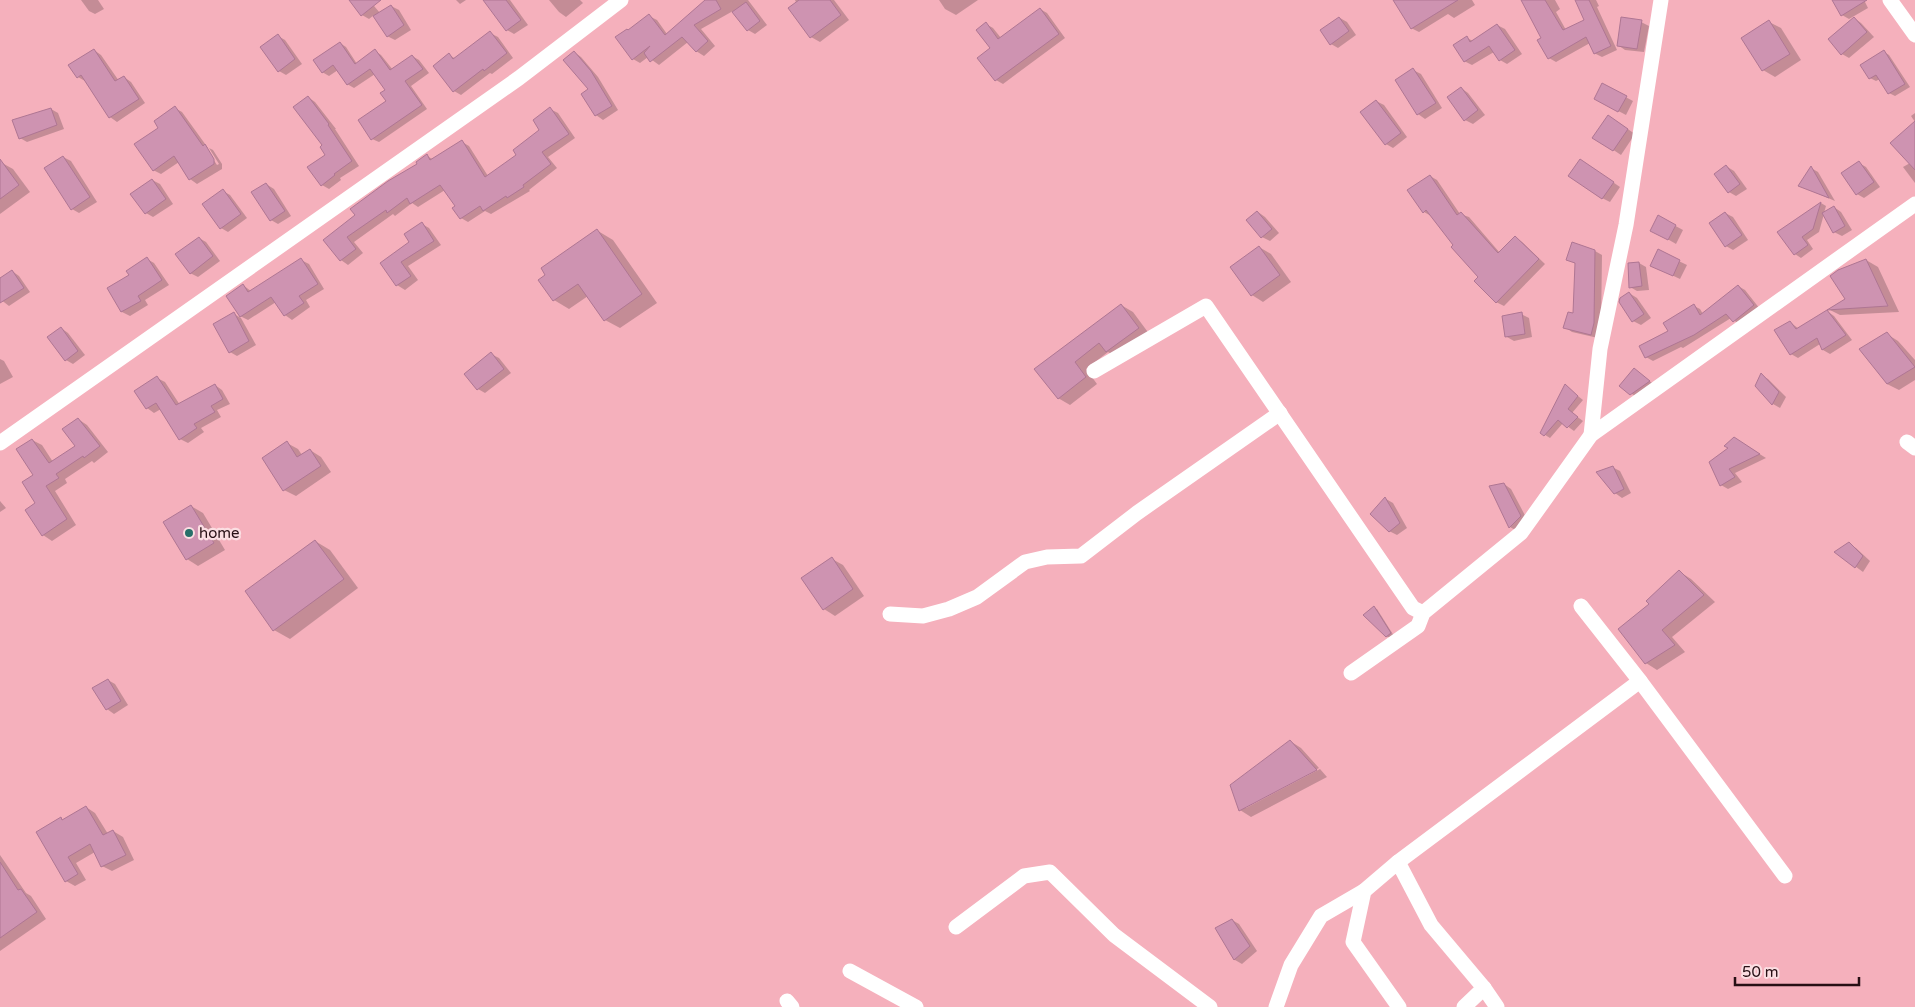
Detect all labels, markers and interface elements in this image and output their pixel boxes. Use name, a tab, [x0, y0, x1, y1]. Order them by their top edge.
place label: home	[199, 524, 240, 542]
marker: home	[183, 527, 195, 539]
scale bar	[1735, 954, 1859, 986]
text: 50 m	[1742, 963, 1779, 981]

